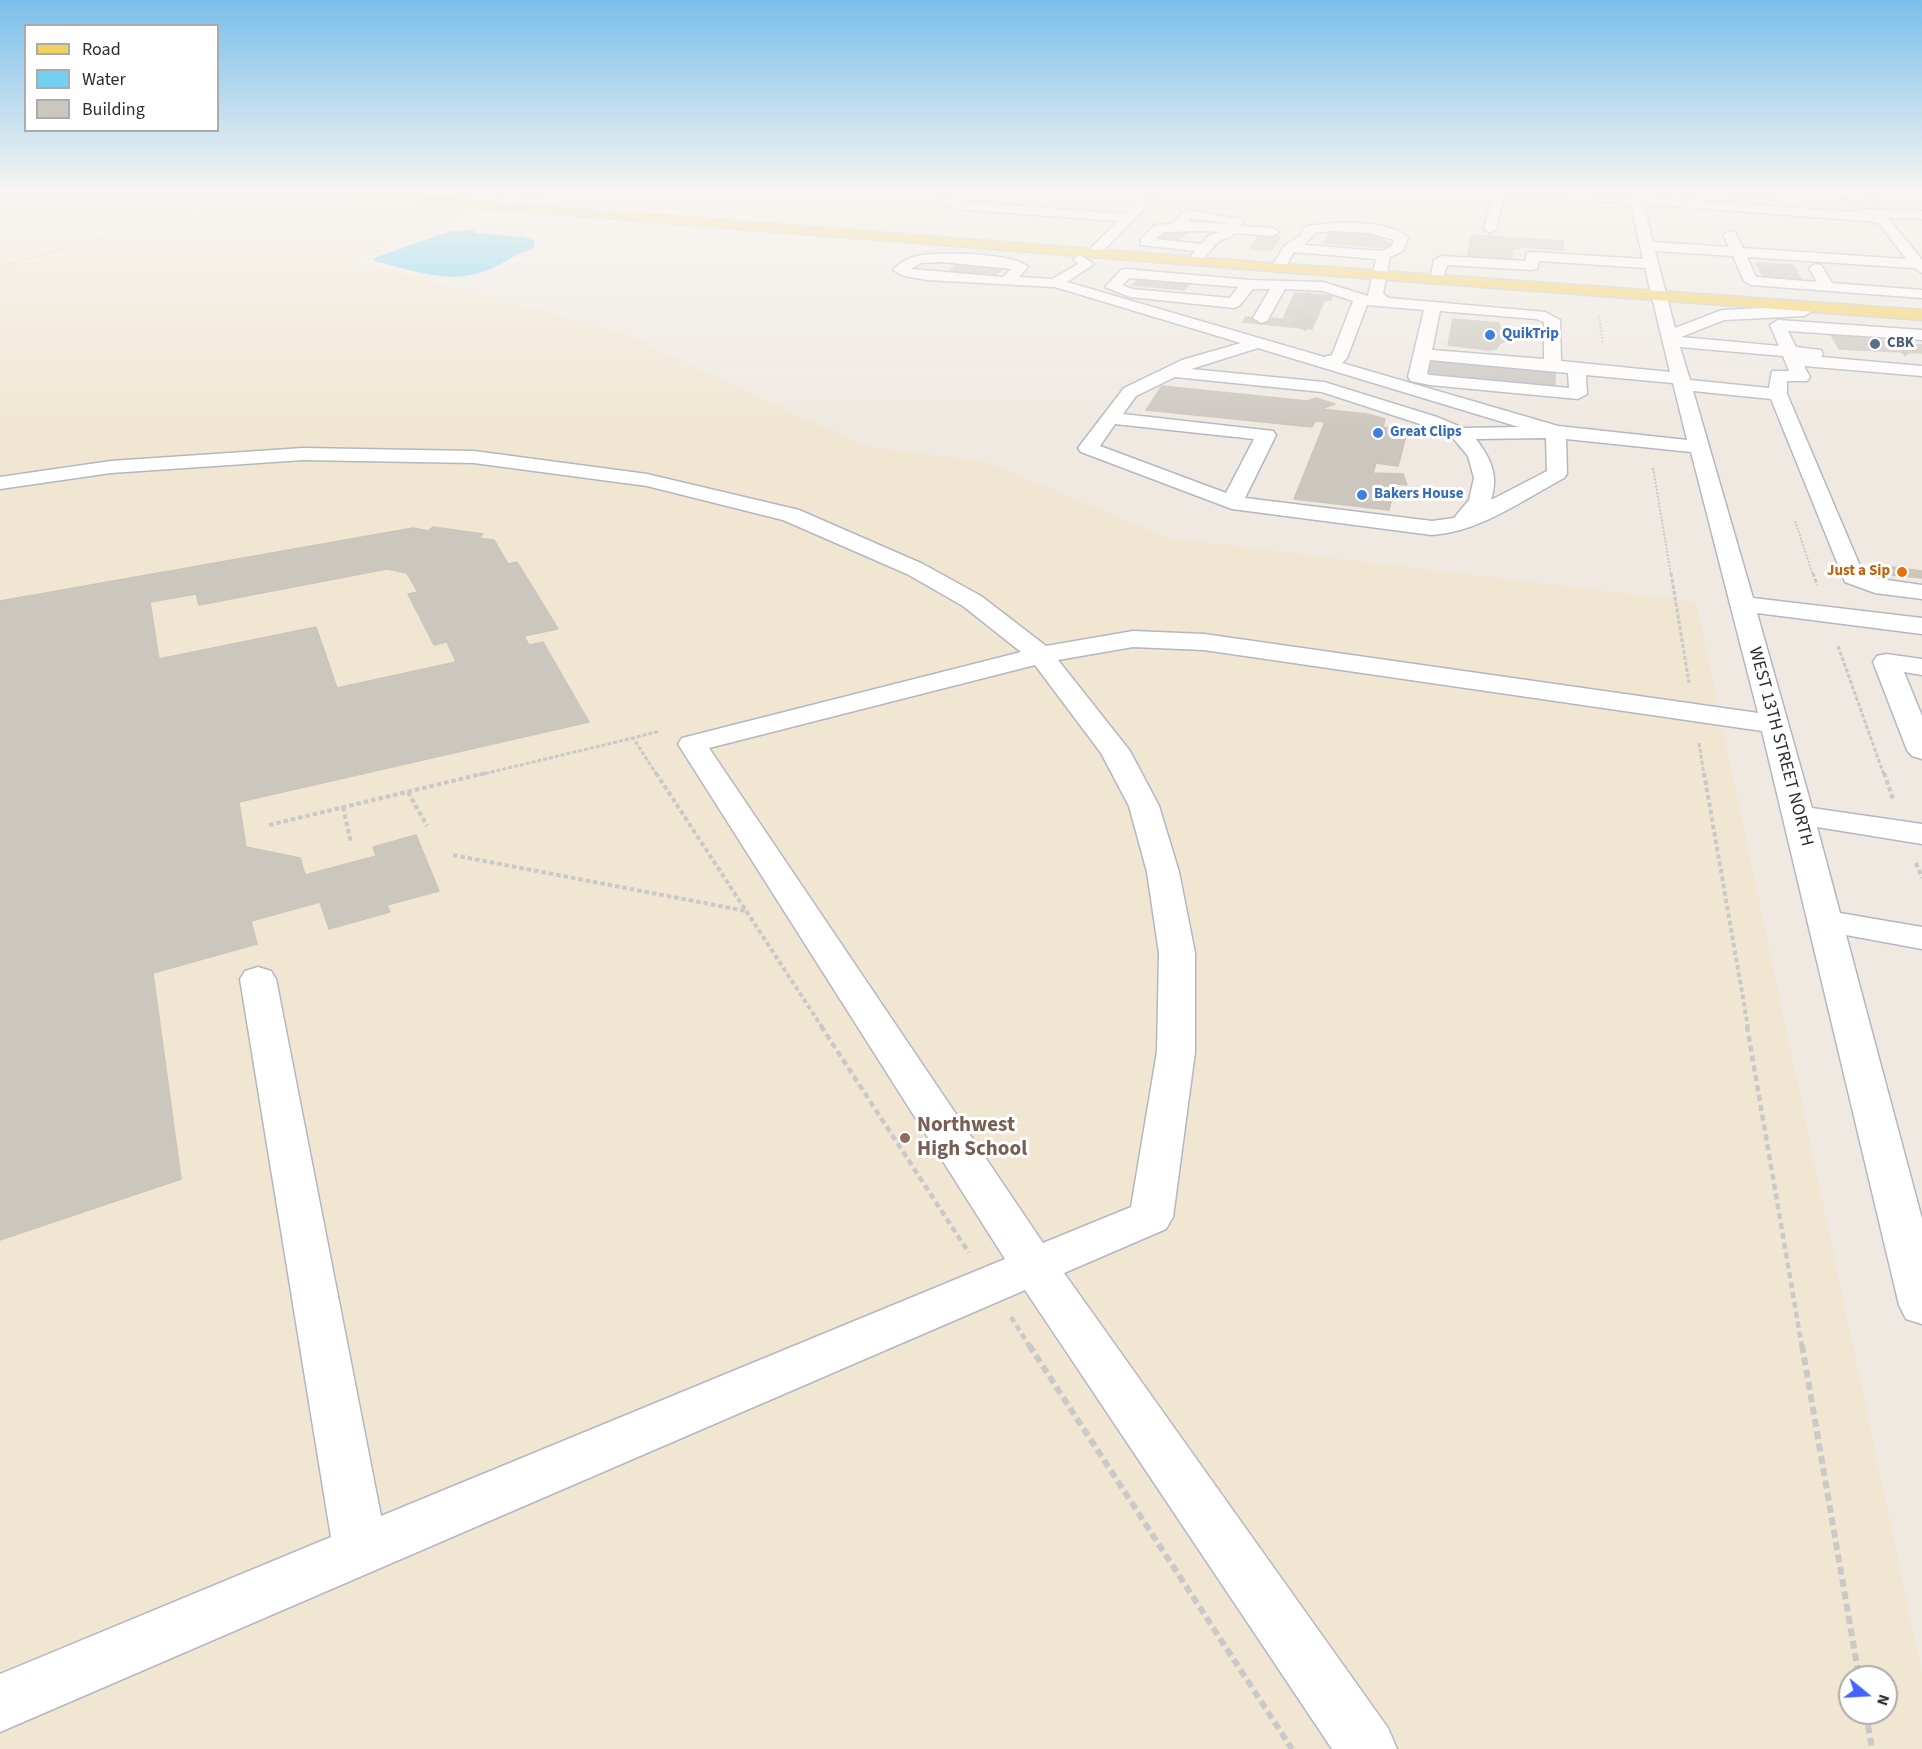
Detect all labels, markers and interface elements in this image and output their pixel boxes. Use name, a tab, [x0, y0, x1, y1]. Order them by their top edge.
legend	[24, 24, 219, 132]
text: Road	[82, 37, 121, 62]
text: Water	[82, 67, 126, 92]
text: Building	[82, 97, 145, 122]
place label: QuikTrip	[1502, 326, 1559, 344]
marker: QuikTrip	[1483, 328, 1497, 342]
place label: CBK	[1887, 335, 1914, 353]
marker: CBK	[1868, 337, 1882, 351]
place label: Great Clips	[1390, 424, 1462, 442]
marker: Great Clips	[1371, 426, 1385, 440]
place label: Bakers House	[1374, 486, 1463, 504]
marker: Bakers House	[1355, 488, 1369, 502]
place label: Just a Sip	[1827, 563, 1890, 581]
marker: Just a Sip	[1895, 565, 1909, 579]
street label: WEST 13TH STREET NORTH	[1743, 645, 1817, 849]
place label: Northwest High School	[917, 1113, 1027, 1163]
marker: Northwest High School	[898, 1131, 912, 1145]
north arrow	[1838, 1665, 1898, 1725]
text: N	[1871, 1691, 1895, 1708]

